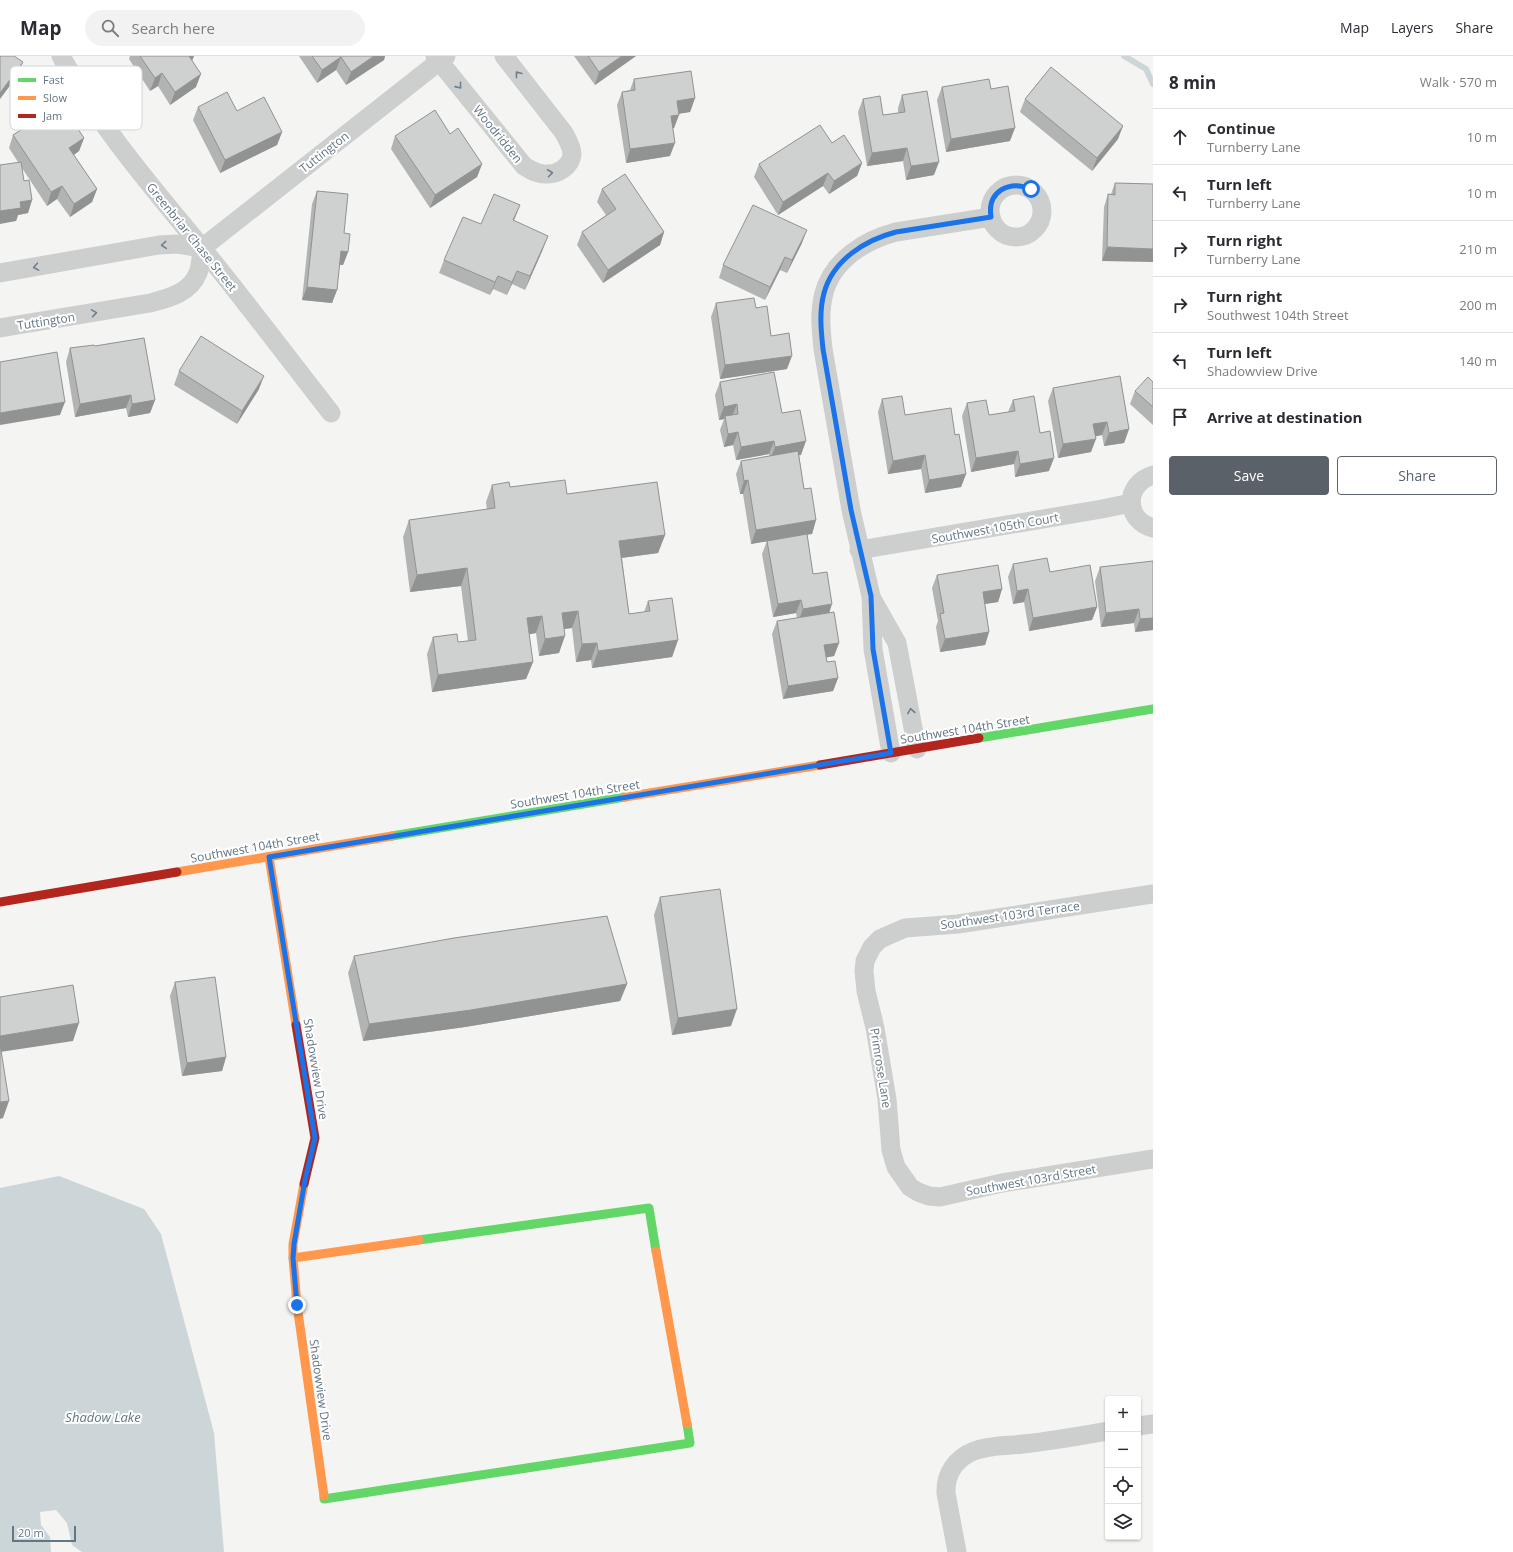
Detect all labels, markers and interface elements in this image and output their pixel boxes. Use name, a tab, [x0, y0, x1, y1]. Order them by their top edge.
search box	[85, 10, 365, 46]
text: Map	[20, 15, 61, 41]
icon: search	[99, 17, 121, 39]
text: Search here	[131, 18, 215, 38]
text: Map	[1340, 18, 1369, 37]
text: Layers	[1391, 18, 1433, 37]
text: Share	[1455, 18, 1493, 37]
legend	[10, 66, 142, 130]
one-way arrow	[516, 71, 523, 78]
text: 8 min	[1169, 71, 1216, 94]
text: Fast	[43, 72, 64, 87]
text: Walk · 570 m	[1420, 73, 1497, 91]
one-way arrow	[455, 82, 462, 89]
text: Slow	[43, 90, 67, 105]
street label: Woodridden	[470, 102, 526, 166]
text: Jam	[42, 108, 62, 123]
text: Continue	[1207, 118, 1275, 138]
icon: ahead	[1169, 126, 1191, 148]
street label: Tuttington	[296, 127, 352, 177]
text: 10 m	[1467, 128, 1497, 146]
text: Turnberry Lane	[1207, 138, 1300, 156]
one-way arrow	[546, 169, 553, 178]
text: Turn left	[1207, 174, 1272, 194]
street label: Greenbriar Chase Street	[143, 179, 241, 295]
route start	[1022, 180, 1040, 198]
icon: left	[1169, 182, 1191, 204]
text: 10 m	[1467, 184, 1497, 202]
text: Turnberry Lane	[1207, 194, 1300, 212]
text: Turn right	[1207, 230, 1282, 250]
icon: right	[1169, 238, 1191, 260]
text: 210 m	[1459, 240, 1497, 258]
one-way arrow	[161, 241, 167, 250]
text: Turnberry Lane	[1207, 250, 1300, 268]
one-way arrow	[32, 262, 39, 271]
text: Turn right	[1207, 286, 1282, 306]
icon: right	[1169, 294, 1191, 316]
text: 200 m	[1459, 296, 1497, 314]
text: Southwest 104th Street	[1207, 306, 1349, 324]
street label: Tuttington	[16, 308, 76, 334]
one-way arrow	[91, 309, 97, 318]
text: Turn left	[1207, 342, 1272, 362]
icon: left	[1169, 350, 1191, 372]
text: 140 m	[1459, 352, 1497, 370]
text: Shadowview Drive	[1207, 362, 1318, 380]
icon: arrive	[1169, 406, 1191, 428]
text: Arrive at destination	[1207, 407, 1362, 427]
button: Save	[1169, 456, 1329, 495]
button: Share	[1337, 456, 1497, 495]
street label: Southwest 105th Court	[930, 508, 1060, 548]
one-way arrow	[907, 708, 916, 714]
street label: Southwest 104th Street	[899, 710, 1031, 748]
street label: Southwest 104th Street	[509, 775, 641, 813]
street label: Southwest 104th Street	[189, 827, 321, 867]
street label: Southwest 103rd Terrace	[939, 897, 1081, 933]
street label: Shadowview Drive	[300, 1017, 332, 1121]
street label: Primrose Lane	[866, 1027, 896, 1110]
street label: Southwest 103rd Street	[965, 1160, 1097, 1200]
route end	[288, 1296, 306, 1314]
street label: Shadowview Drive	[305, 1338, 337, 1442]
map controls	[1105, 1396, 1141, 1540]
button: +	[1105, 1396, 1141, 1432]
water label: Shadow Lake	[65, 1408, 141, 1426]
button: −	[1105, 1432, 1141, 1468]
button: locate	[1105, 1468, 1141, 1504]
button: layers	[1105, 1504, 1141, 1540]
scale bar	[12, 1524, 76, 1543]
text: 20 m	[18, 1525, 44, 1540]

